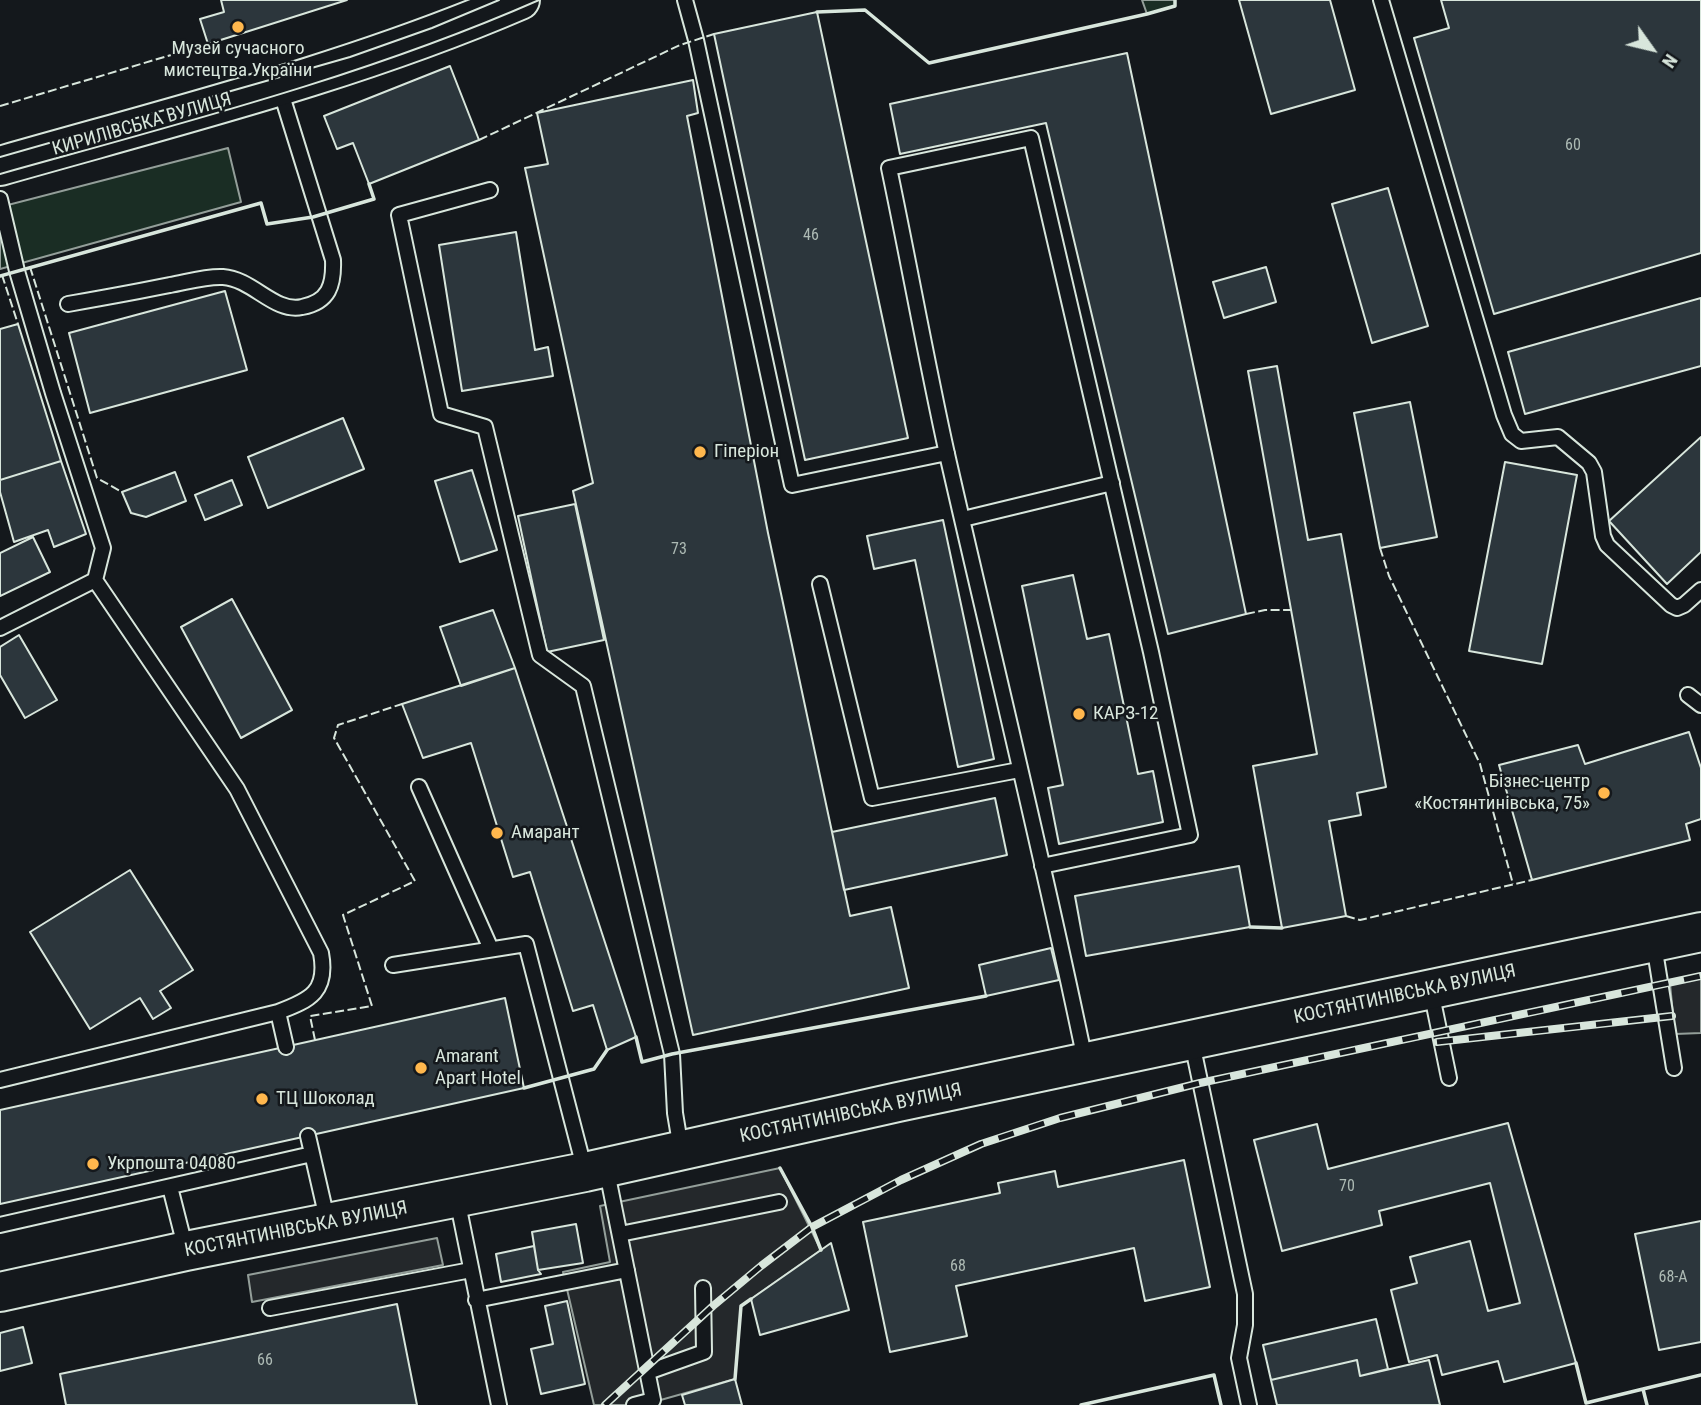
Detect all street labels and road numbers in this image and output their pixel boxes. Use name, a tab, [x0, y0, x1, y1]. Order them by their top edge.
street label: КИРИЛІВСЬКА ВУЛИЦЯ	[50, 88, 234, 162]
street label: КОСТЯНТИНІВСЬКА ВУЛИЦЯ	[1292, 960, 1518, 1030]
street label: КОСТЯНТИНІВСЬКА ВУЛИЦЯ	[738, 1079, 964, 1149]
street label: КОСТЯНТИНІВСЬКА ВУЛИЦЯ	[183, 1197, 409, 1263]

